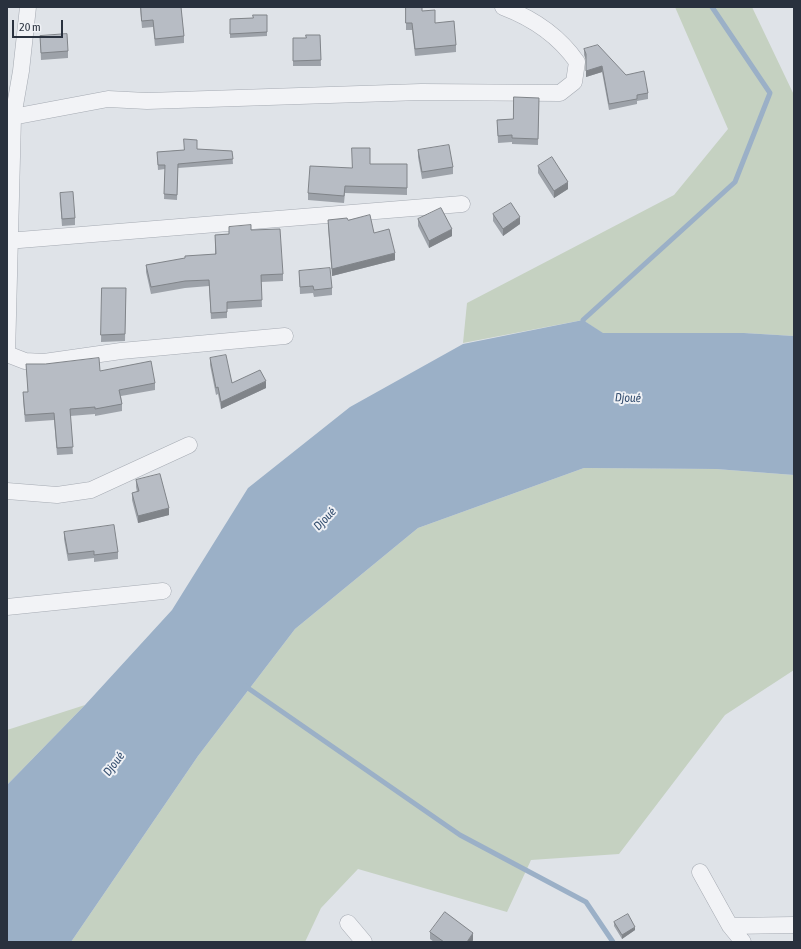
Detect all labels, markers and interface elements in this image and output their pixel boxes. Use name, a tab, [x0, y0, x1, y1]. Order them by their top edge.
scale bar	[14, 12, 65, 38]
text: 20 m	[19, 20, 41, 34]
water label: Djoué	[615, 390, 641, 406]
water label: Djoué	[311, 505, 339, 533]
water label: Djoué	[100, 749, 128, 779]

